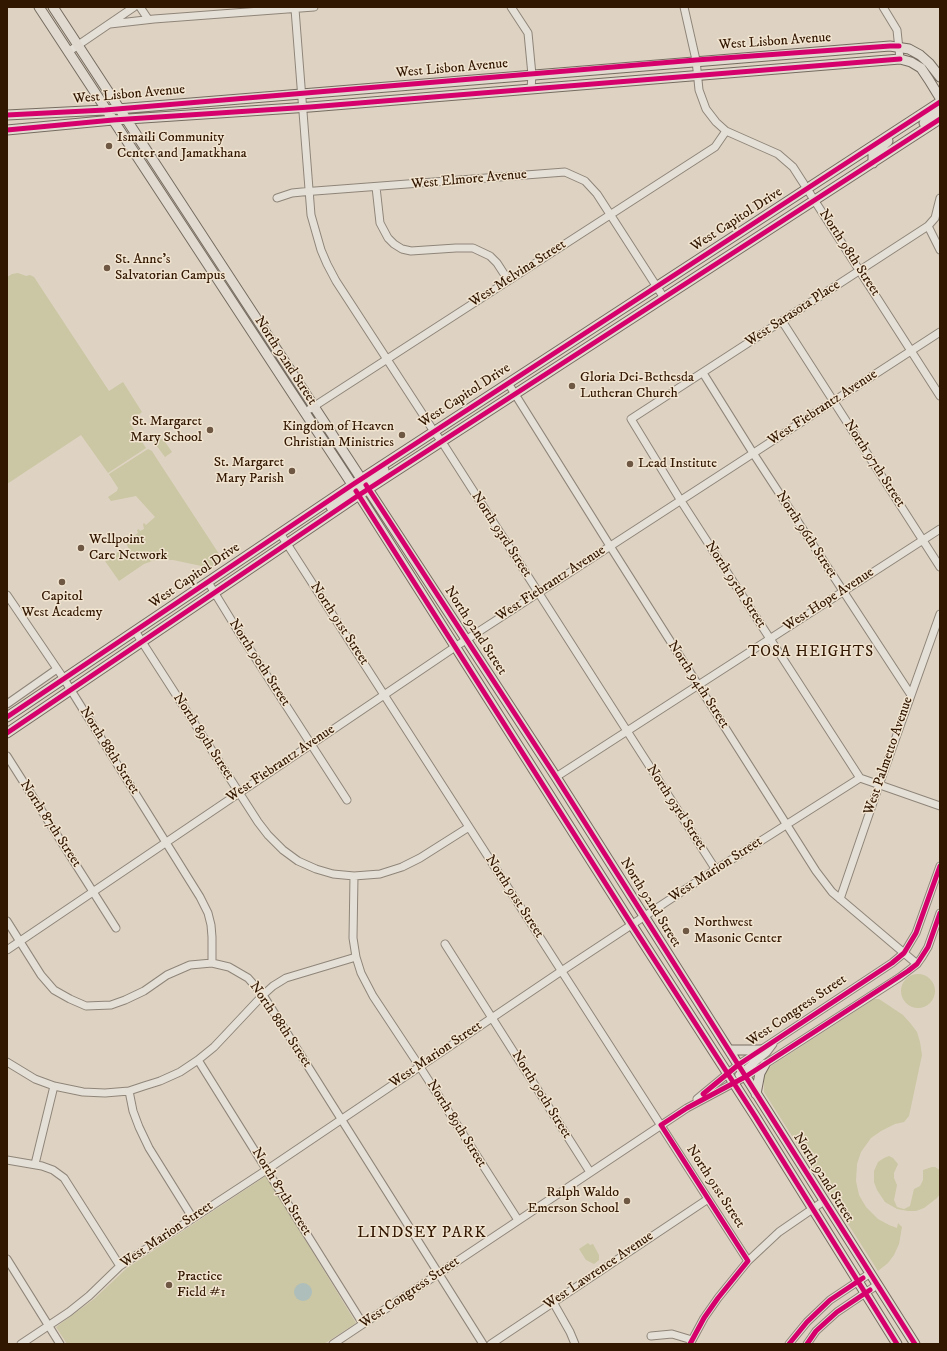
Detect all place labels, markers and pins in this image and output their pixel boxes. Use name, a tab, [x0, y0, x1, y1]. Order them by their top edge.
place label: Ismaili Community Center and Jamatkhana	[117, 130, 247, 162]
marker: Ismaili Community Center and Jamatkhana	[104, 141, 114, 151]
place label: St. Anne's Salvatorian Campus	[115, 252, 225, 284]
marker: St. Anne's Salvatorian Campus	[102, 263, 112, 273]
place label: Gloria Dei-Bethesda Lutheran Church	[580, 370, 694, 402]
marker: Gloria Dei-Bethesda Lutheran Church	[567, 381, 577, 391]
place label: St. Margaret Mary School	[130, 414, 202, 446]
place label: Kingdom of Heaven Christian Ministries	[282, 419, 394, 452]
marker: St. Margaret Mary School	[205, 425, 215, 435]
marker: Kingdom of Heaven Christian Ministries	[397, 430, 407, 440]
place label: St. Margaret Mary Parish	[214, 455, 284, 488]
place label: Lead Institute	[638, 456, 717, 472]
marker: Lead Institute	[625, 459, 635, 469]
marker: St. Margaret Mary Parish	[287, 466, 297, 476]
place label: Wellpoint Care Network	[89, 532, 168, 564]
marker: Wellpoint Care Network	[76, 543, 86, 553]
marker: Capitol West Academy	[57, 577, 67, 587]
place label: Capitol West Academy	[22, 589, 102, 622]
place label: Northwest Masonic Center	[694, 915, 782, 948]
marker: Northwest Masonic Center	[681, 926, 691, 936]
place label: Ralph Waldo Emerson School	[527, 1185, 619, 1218]
marker: Ralph Waldo Emerson School	[622, 1196, 632, 1206]
place label: Practice Field #1	[177, 1269, 226, 1302]
marker: Practice Field #1	[164, 1280, 174, 1290]

